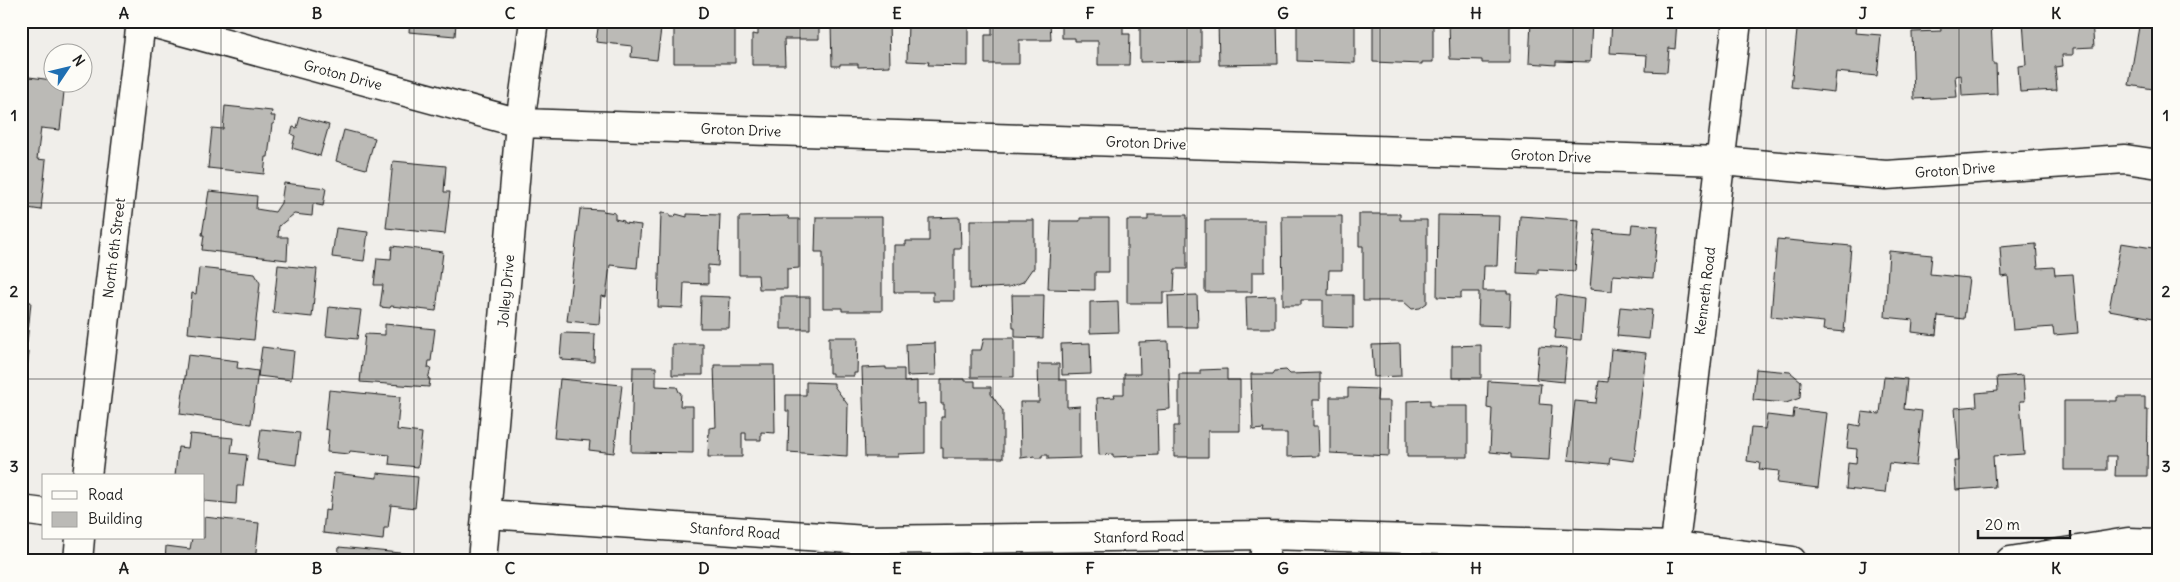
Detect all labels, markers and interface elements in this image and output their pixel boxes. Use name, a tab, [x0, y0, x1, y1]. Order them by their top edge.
text: A	[119, 3, 129, 23]
text: B	[312, 3, 323, 23]
text: C	[505, 3, 516, 23]
text: D	[698, 3, 710, 23]
text: E	[892, 3, 902, 23]
text: F	[1085, 3, 1095, 23]
text: G	[1277, 3, 1289, 23]
text: H	[1470, 3, 1482, 23]
text: I	[1667, 3, 1674, 23]
text: J	[1859, 3, 1868, 23]
text: K	[2051, 3, 2061, 23]
north arrow	[42, 42, 92, 92]
text: N	[68, 51, 89, 70]
street label: Groton Drive	[302, 56, 384, 94]
text: 1	[11, 105, 17, 125]
text: 1	[2163, 105, 2169, 125]
street label: Groton Drive	[700, 120, 782, 140]
street label: Groton Drive	[1105, 133, 1187, 153]
street label: Groton Drive	[1510, 146, 1592, 166]
street label: Groton Drive	[1914, 158, 1996, 182]
street label: North 6th Street	[99, 197, 129, 299]
street label: Kenneth Road	[1691, 246, 1719, 336]
street label: Jolley Drive	[494, 254, 518, 328]
text: 2	[10, 281, 19, 301]
text: 2	[2162, 281, 2171, 301]
text: 3	[9, 456, 19, 476]
text: 3	[2161, 456, 2171, 476]
legend	[42, 474, 205, 540]
text: Road	[88, 485, 123, 504]
scale bar	[1978, 507, 2070, 539]
text: Building	[88, 509, 143, 528]
text: 20 m	[1985, 515, 2020, 534]
street label: Stanford Road	[689, 519, 781, 543]
street label: Stanford Road	[1094, 527, 1184, 547]
text: A	[119, 558, 129, 578]
text: B	[312, 558, 323, 578]
text: C	[505, 558, 516, 578]
text: D	[698, 558, 710, 578]
text: E	[892, 558, 902, 578]
text: F	[1085, 558, 1095, 578]
text: G	[1277, 558, 1289, 578]
text: H	[1470, 558, 1482, 578]
text: I	[1667, 558, 1674, 578]
text: J	[1859, 558, 1868, 578]
text: K	[2051, 558, 2061, 578]

